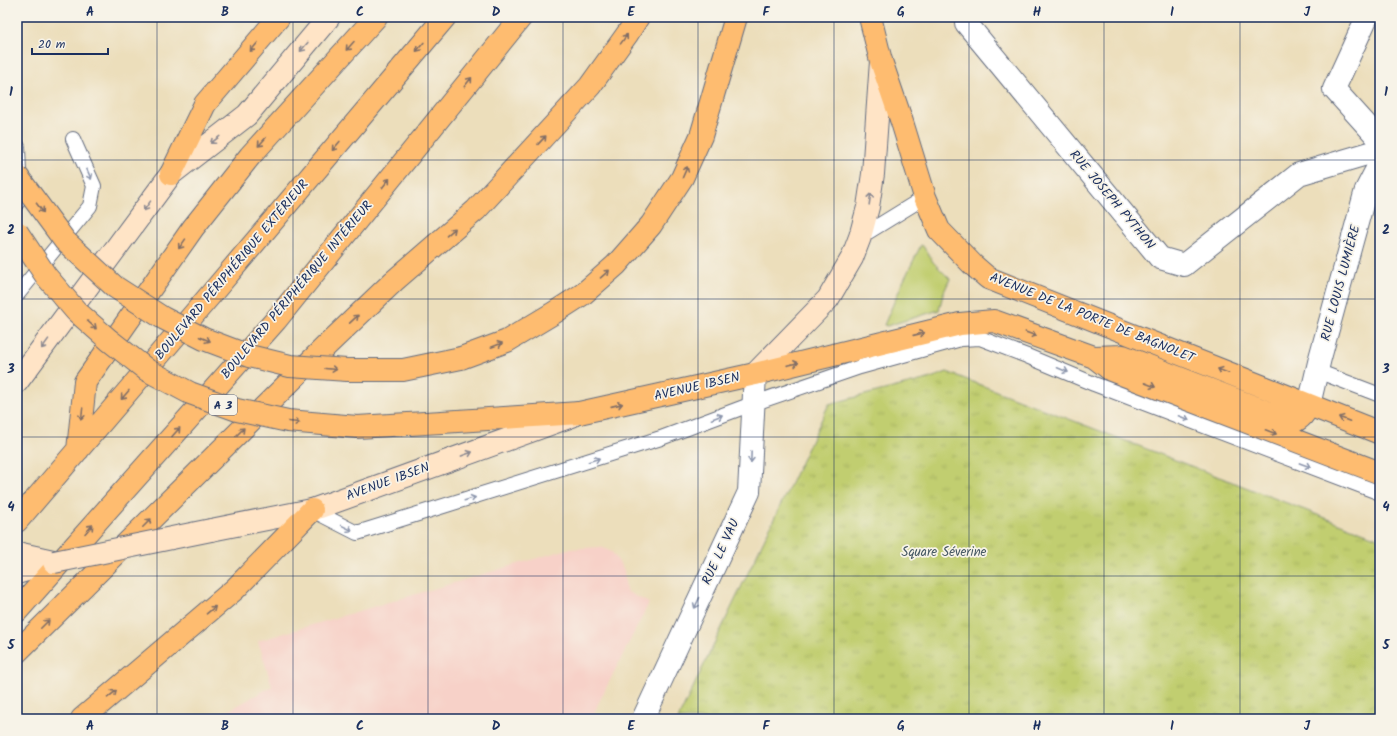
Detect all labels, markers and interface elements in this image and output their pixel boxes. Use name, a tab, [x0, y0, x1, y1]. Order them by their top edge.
text: A	[86, 2, 94, 23]
text: B	[221, 2, 229, 23]
text: C	[356, 2, 364, 23]
text: D	[492, 2, 501, 23]
text: E	[627, 2, 635, 23]
text: F	[762, 2, 770, 23]
text: G	[897, 2, 905, 23]
text: H	[1033, 2, 1042, 23]
text: I	[1170, 2, 1174, 23]
text: J	[1304, 2, 1311, 23]
scale bar	[32, 30, 108, 56]
one-way arrow	[620, 34, 628, 45]
text: 20 m	[38, 35, 66, 54]
one-way arrow	[249, 41, 258, 52]
one-way arrow	[345, 41, 354, 51]
one-way arrow	[300, 42, 309, 52]
one-way arrow	[416, 42, 425, 53]
one-way arrow	[464, 77, 472, 88]
text: 1	[9, 82, 13, 103]
text: 1	[1384, 82, 1388, 103]
one-way arrow	[537, 135, 546, 145]
one-way arrow	[209, 136, 220, 145]
one-way arrow	[258, 137, 267, 148]
one-way arrow	[332, 141, 341, 152]
street label: RUE JOSEPH PYTHON	[1064, 145, 1160, 255]
one-way arrow	[682, 166, 689, 178]
one-way arrow	[86, 168, 93, 180]
street label: BOULEVARD PÉRIPHÉRIQUE EXTÉRIEUR	[150, 175, 314, 365]
one-way arrow	[382, 178, 391, 189]
one-way arrow	[866, 193, 874, 206]
street label: BOULEVARD PÉRIPHÉRIQUE INTÉRIEUR	[216, 196, 378, 384]
one-way arrow	[143, 200, 152, 211]
one-way arrow	[36, 202, 45, 213]
text: 2	[7, 220, 15, 241]
text: 2	[1382, 220, 1390, 241]
street label: RUE LOUIS LUMIÈRE	[1315, 222, 1367, 343]
one-way arrow	[446, 228, 456, 237]
one-way arrow	[178, 238, 186, 249]
street label: AVENUE DE LA PORTE DE BAGNOLET	[986, 267, 1199, 369]
one-way arrow	[600, 269, 611, 278]
one-way arrow	[349, 314, 359, 324]
one-way arrow	[87, 320, 97, 330]
one-way arrow	[912, 330, 925, 338]
one-way arrow	[1024, 331, 1037, 338]
one-way arrow	[199, 336, 211, 343]
one-way arrow	[41, 338, 49, 349]
one-way arrow	[491, 340, 503, 348]
text: 3	[6, 359, 15, 380]
text: 3	[1381, 359, 1390, 380]
one-way arrow	[786, 360, 799, 368]
one-way arrow	[324, 365, 337, 372]
street label: AVENUE IBSEN	[652, 367, 742, 407]
one-way arrow	[1056, 367, 1068, 375]
one-way arrow	[1217, 367, 1229, 374]
one-way arrow	[1143, 381, 1155, 389]
one-way arrow	[121, 390, 130, 400]
road number: A 3	[209, 395, 237, 415]
one-way arrow	[610, 400, 623, 408]
one-way arrow	[78, 407, 86, 420]
one-way arrow	[711, 413, 723, 421]
one-way arrow	[1338, 414, 1350, 422]
one-way arrow	[1177, 415, 1189, 423]
one-way arrow	[287, 418, 300, 425]
one-way arrow	[171, 427, 180, 437]
one-way arrow	[235, 427, 245, 437]
one-way arrow	[1264, 428, 1276, 436]
one-way arrow	[460, 450, 473, 457]
one-way arrow	[747, 450, 754, 463]
one-way arrow	[588, 456, 601, 463]
street label: AVENUE IBSEN	[343, 457, 433, 507]
one-way arrow	[1299, 461, 1311, 469]
one-way arrow	[464, 495, 477, 502]
text: 4	[7, 497, 15, 518]
text: 4	[1382, 497, 1390, 518]
street label: RUE LE VAU	[697, 515, 746, 588]
one-way arrow	[142, 519, 152, 528]
one-way arrow	[85, 524, 94, 535]
one-way arrow	[340, 524, 352, 532]
park label: Square Séverine	[902, 542, 987, 563]
one-way arrow	[693, 597, 700, 609]
one-way arrow	[205, 605, 216, 614]
one-way arrow	[40, 620, 50, 629]
text: 5	[7, 635, 16, 656]
text: 5	[1382, 635, 1391, 656]
one-way arrow	[106, 689, 117, 698]
text: A	[86, 716, 94, 736]
text: B	[221, 716, 229, 736]
text: C	[356, 716, 364, 736]
text: D	[492, 716, 501, 736]
text: E	[627, 716, 635, 736]
text: F	[762, 716, 770, 736]
text: G	[897, 716, 905, 736]
text: H	[1033, 716, 1042, 736]
text: I	[1170, 716, 1174, 736]
text: J	[1304, 716, 1311, 736]

